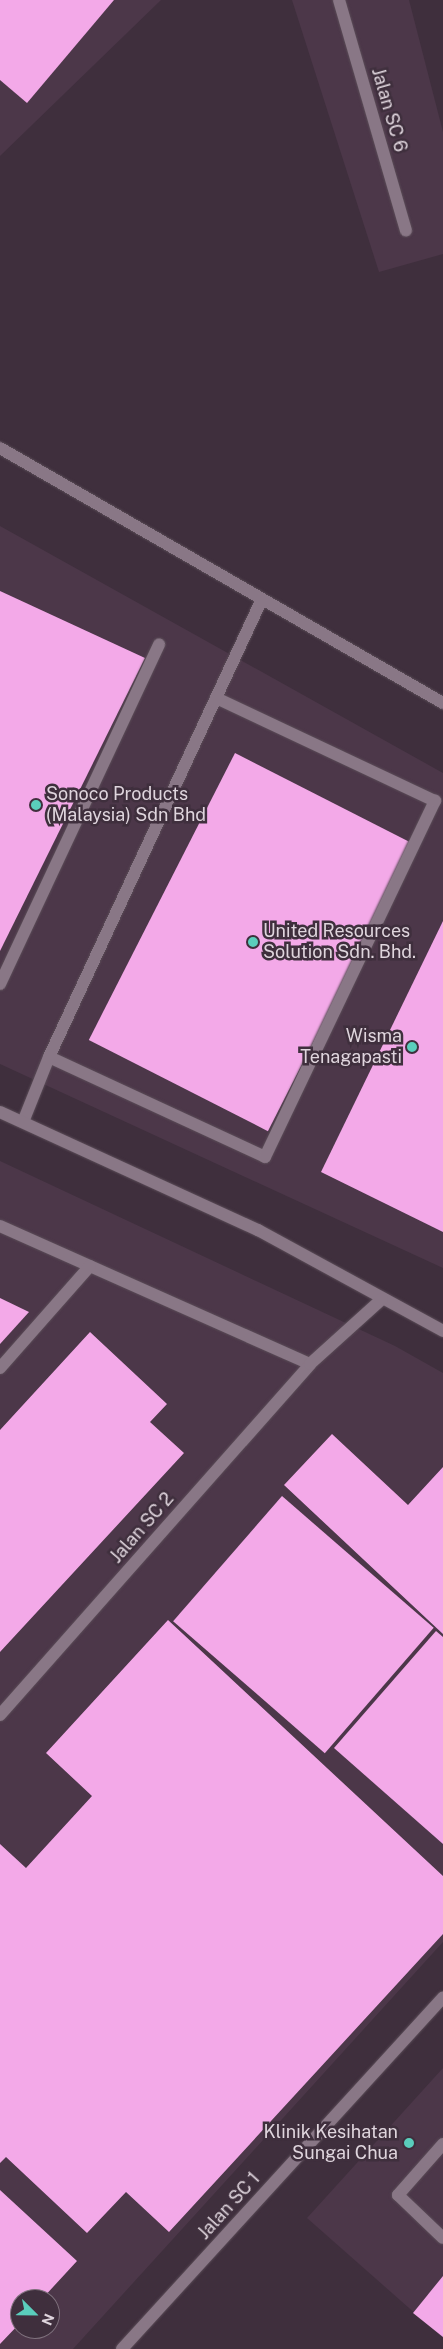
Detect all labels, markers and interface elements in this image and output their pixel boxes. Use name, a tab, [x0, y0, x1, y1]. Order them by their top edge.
street label: Jalan SC 6	[367, 65, 411, 155]
place label: Sonoco Products (Malaysia) Sdn Bhd	[46, 784, 206, 826]
marker: Sonoco Products (Malaysia) Sdn Bhd	[30, 799, 42, 811]
place label: United Resources Solution Sdn. Bhd.	[263, 921, 416, 964]
marker: United Resources Solution Sdn. Bhd.	[247, 936, 259, 948]
place label: Wisma Tenagapasti	[300, 1026, 402, 1068]
marker: Wisma Tenagapasti	[406, 1041, 418, 1053]
street label: Jalan SC 2	[106, 1488, 178, 1568]
place label: Klinik Kesihatan Sungai Chua	[264, 2122, 398, 2164]
marker: Klinik Kesihatan Sungai Chua	[402, 2136, 416, 2150]
street label: Jalan SC 1	[193, 2168, 265, 2244]
north arrow	[10, 2289, 60, 2339]
text: N	[38, 2311, 57, 2328]

